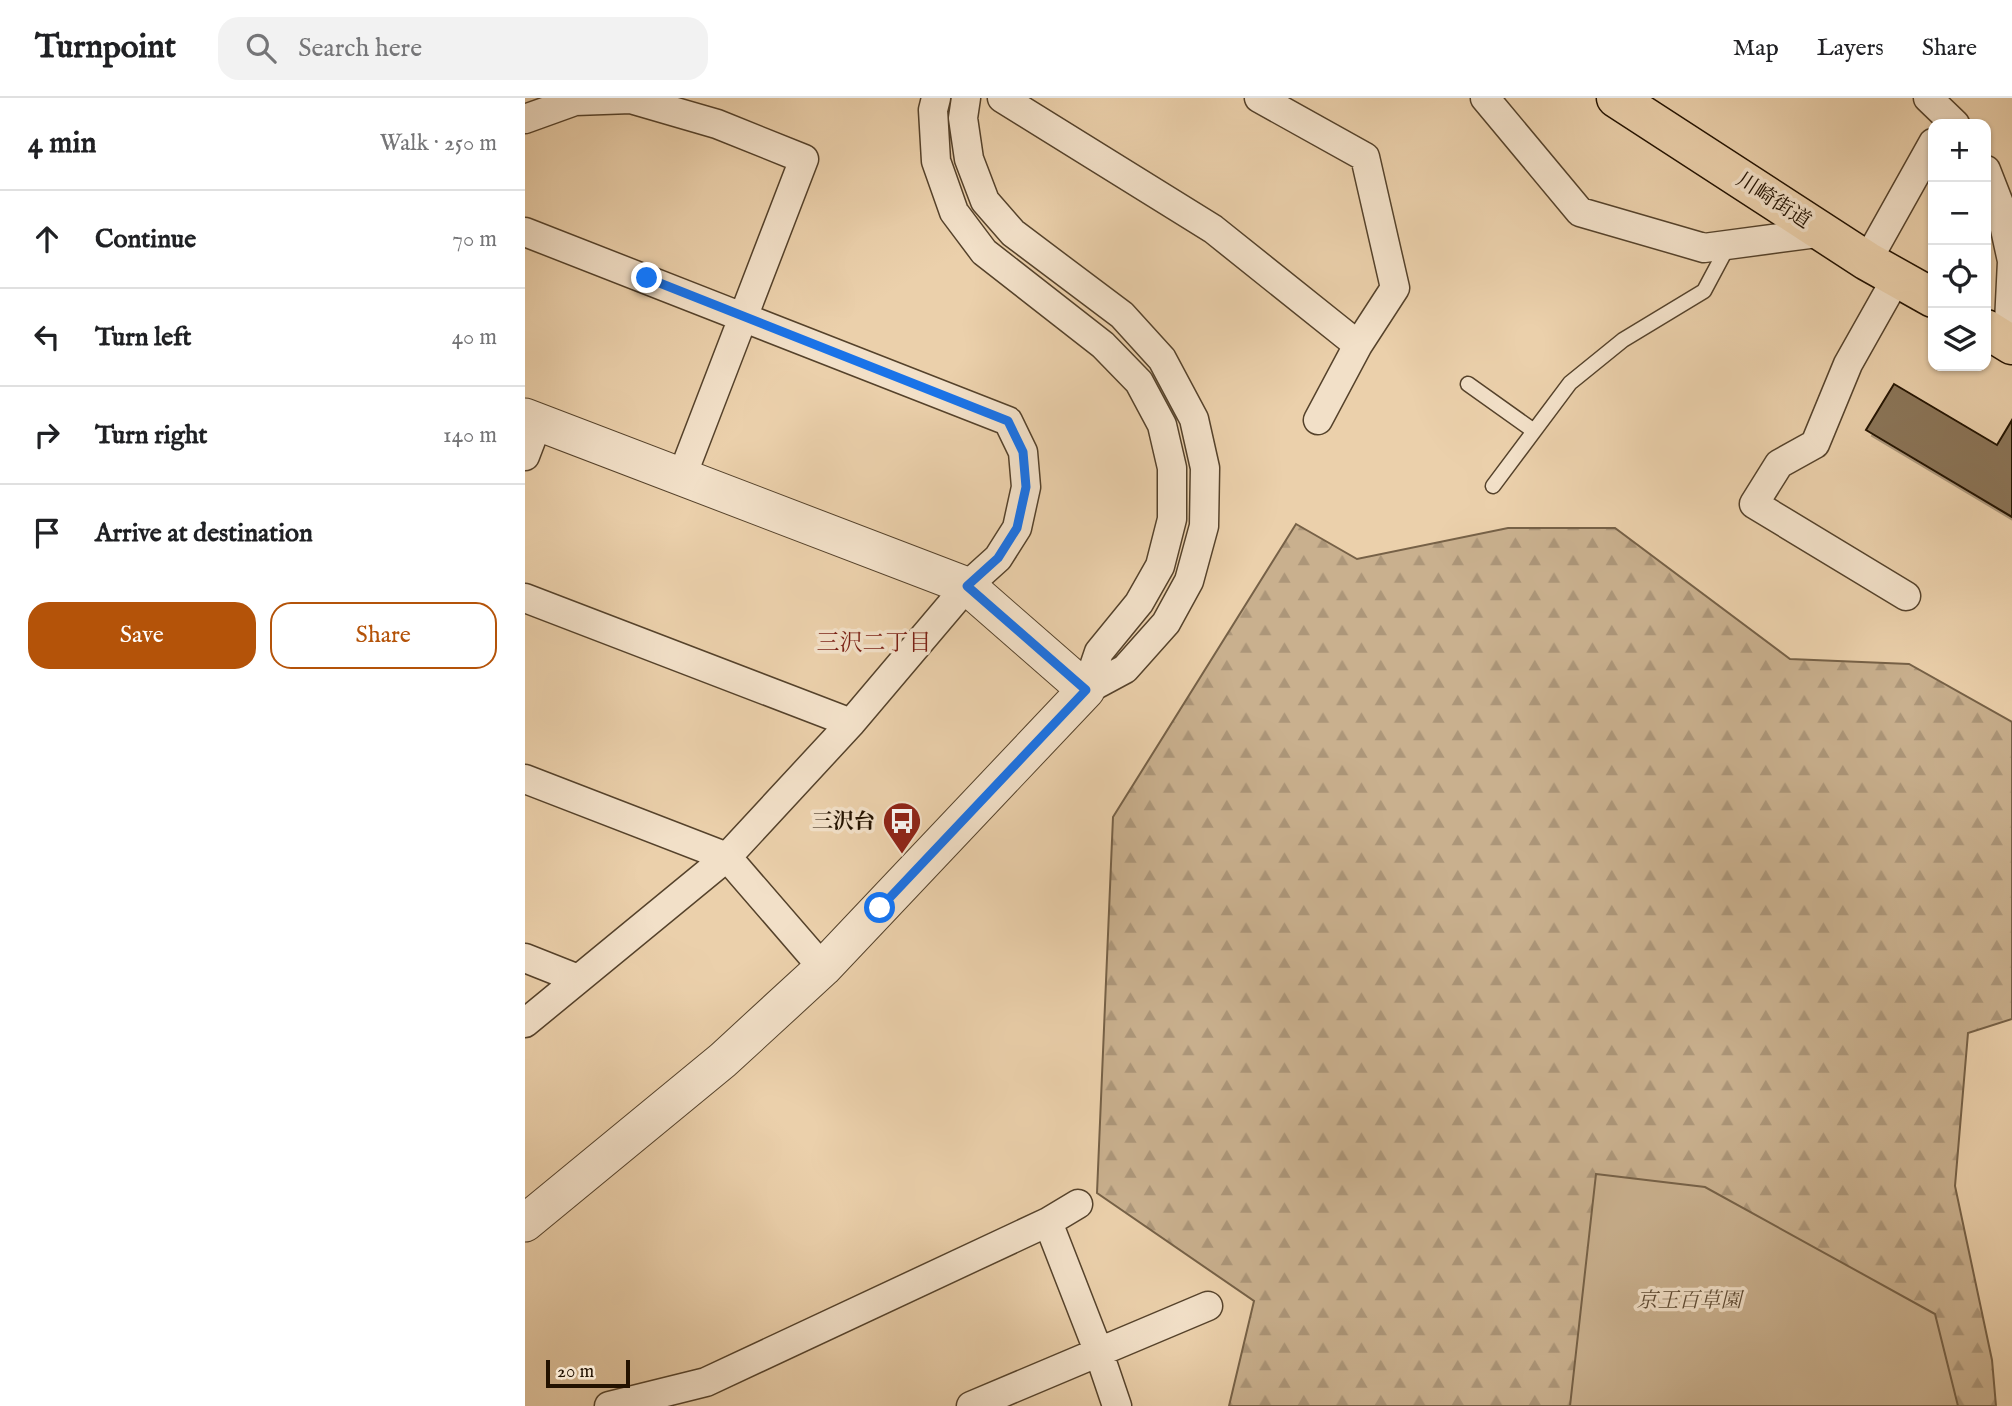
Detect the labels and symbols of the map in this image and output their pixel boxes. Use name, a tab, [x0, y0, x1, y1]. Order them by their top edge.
street label: 川崎街道	[1731, 167, 1816, 235]
route end	[631, 262, 662, 293]
district label: 三沢二丁目	[817, 629, 932, 658]
bus stop icon: 三沢台	[881, 800, 923, 855]
place label: 三沢台	[812, 809, 875, 836]
route start	[864, 892, 895, 923]
park label: 京王百草園	[1637, 1288, 1744, 1315]
scale bar	[546, 1357, 630, 1389]

